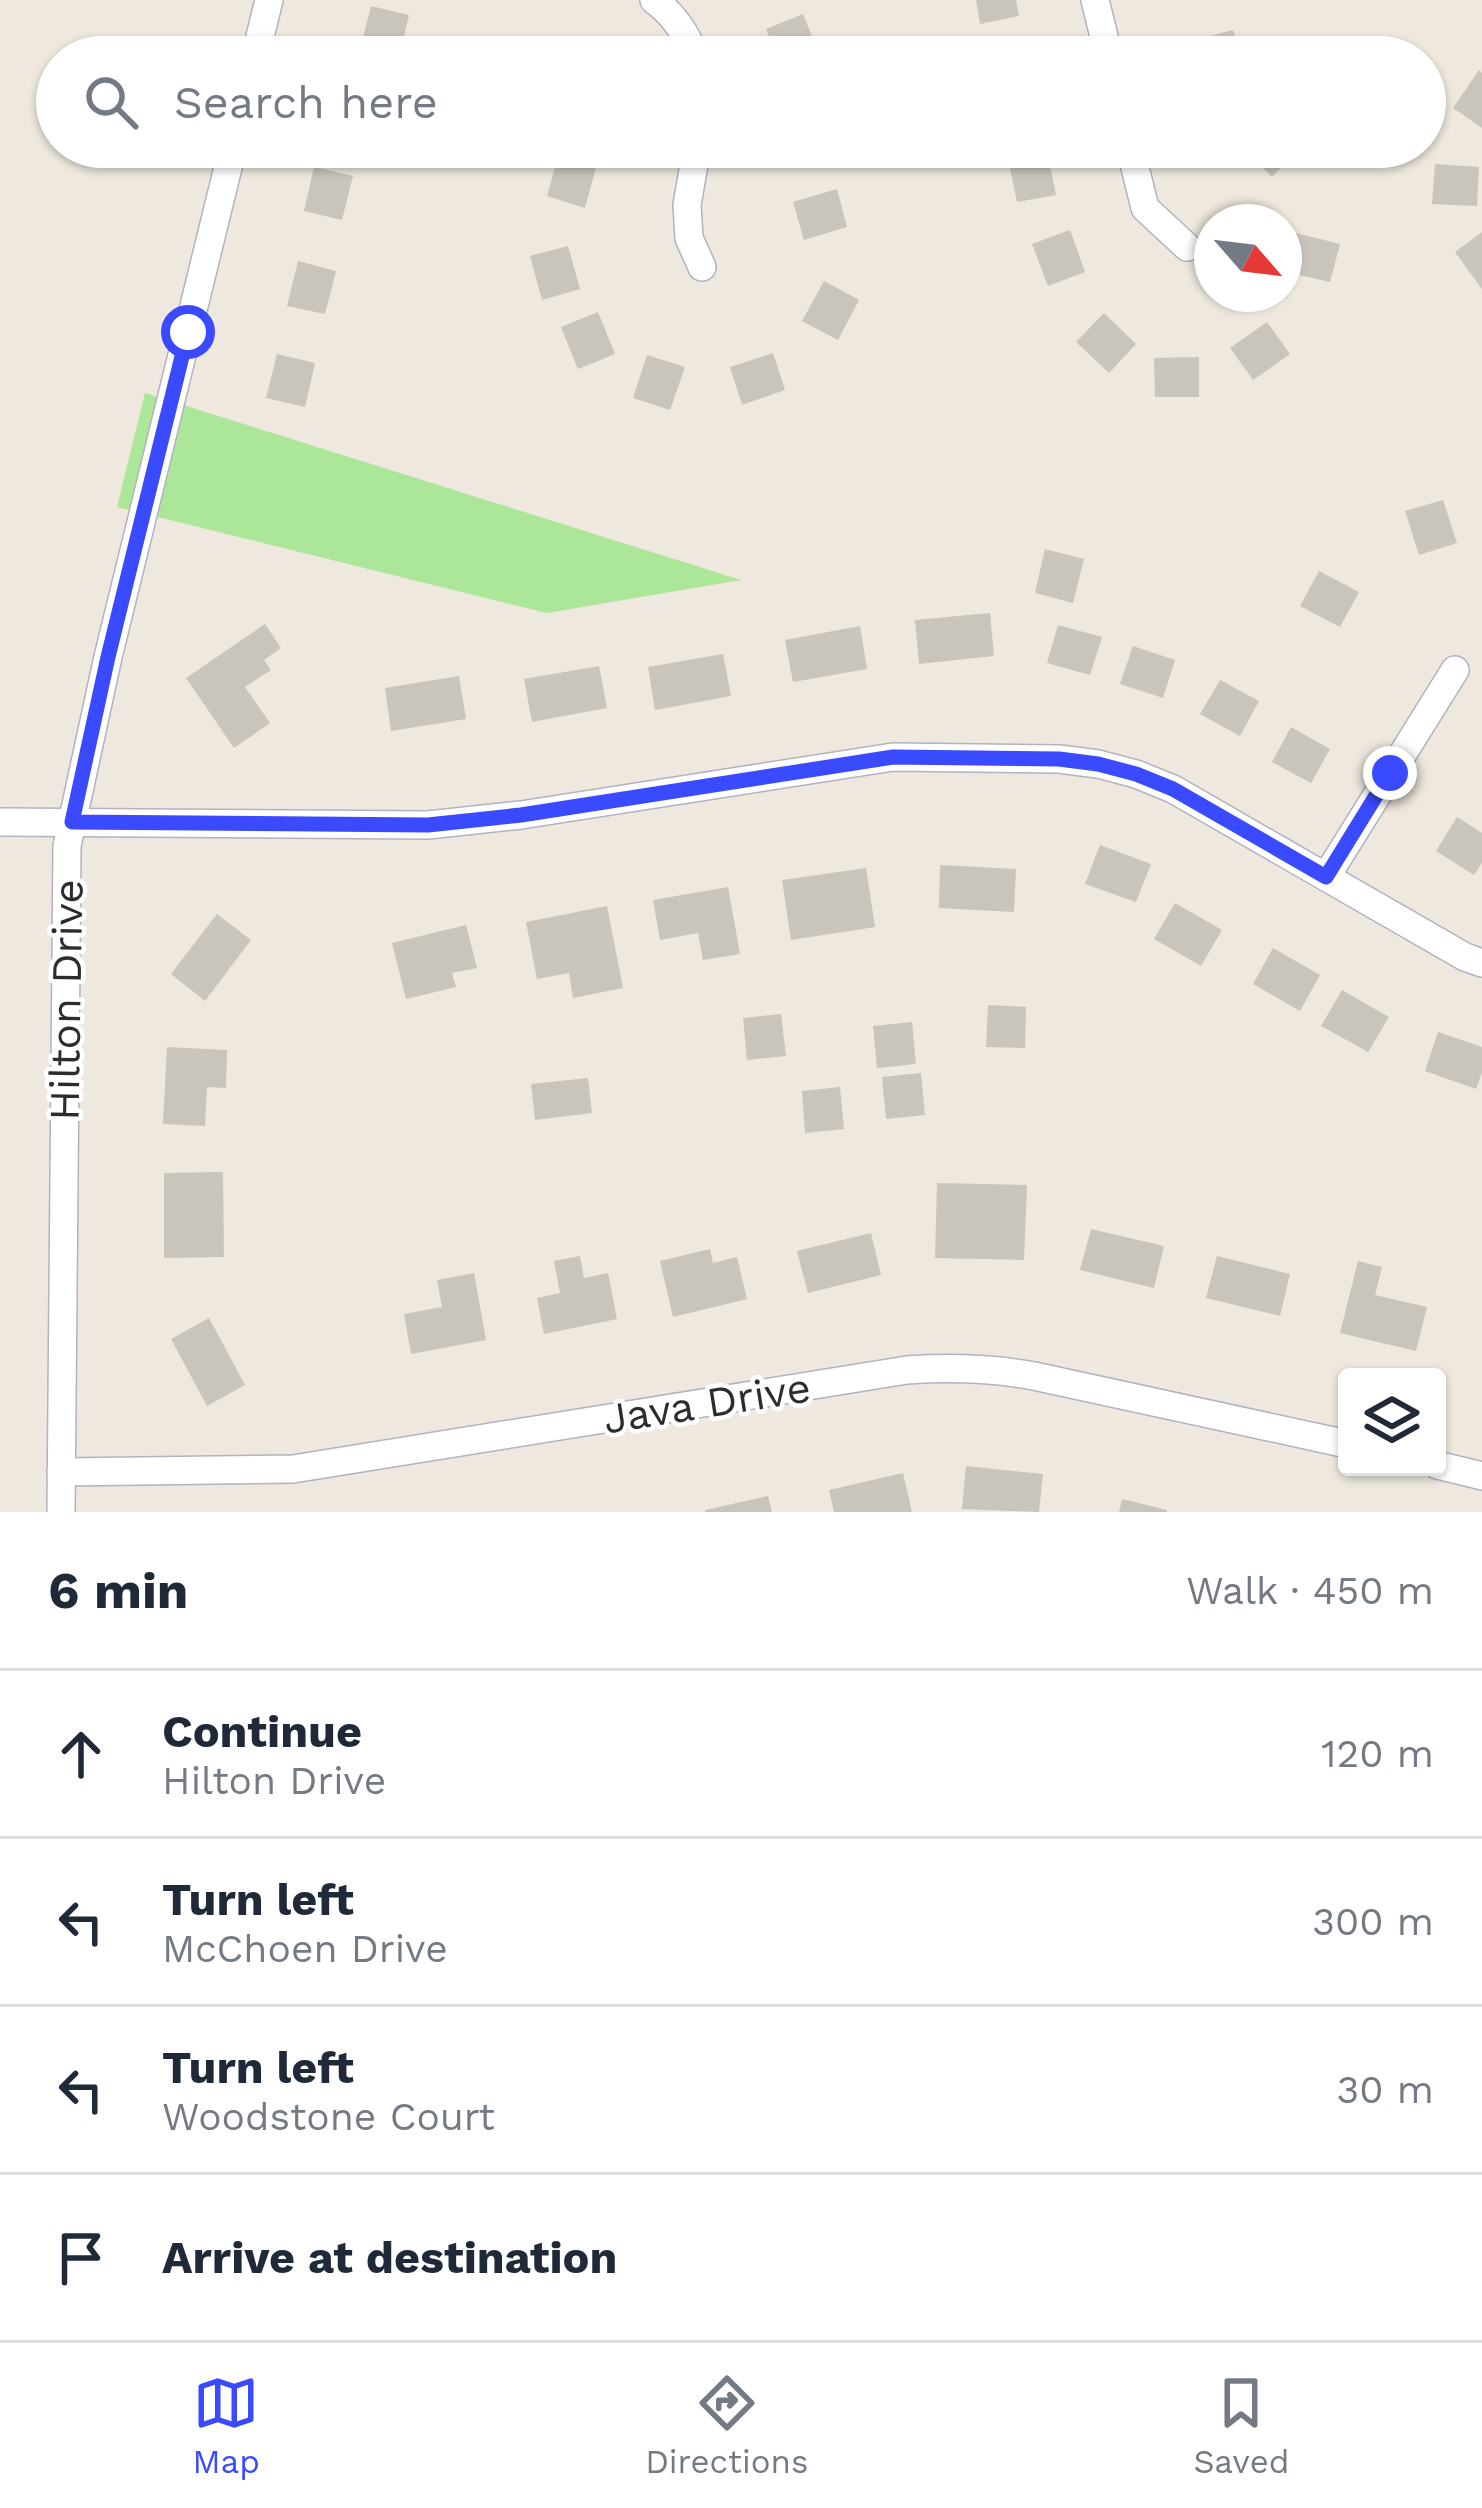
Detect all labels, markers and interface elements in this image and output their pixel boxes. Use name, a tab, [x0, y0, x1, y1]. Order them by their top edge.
search box	[36, 36, 1446, 168]
icon: search	[78, 69, 144, 135]
text: Search here	[174, 76, 438, 129]
north arrow	[1194, 204, 1302, 312]
route start	[161, 305, 215, 359]
route end	[1363, 746, 1417, 800]
street label: Hilton Drive	[39, 879, 93, 1121]
street label: Java Drive	[600, 1362, 814, 1444]
map controls	[1338, 1368, 1446, 1476]
button: layers	[1338, 1368, 1446, 1476]
text: 6 min	[48, 1561, 188, 1620]
text: Walk · 450 m	[1186, 1568, 1434, 1613]
text: Continue	[162, 1705, 362, 1758]
icon: ahead	[48, 1721, 114, 1787]
text: 120 m	[1321, 1731, 1434, 1776]
text: Hilton Drive	[162, 1758, 386, 1803]
text: Turn left	[162, 1873, 354, 1926]
icon: left	[48, 1889, 114, 1955]
text: 300 m	[1312, 1899, 1434, 1944]
text: McChoen Drive	[162, 1926, 448, 1971]
text: Turn left	[162, 2041, 354, 2094]
icon: left	[48, 2057, 114, 2123]
text: 30 m	[1337, 2067, 1434, 2112]
text: Woodstone Court	[162, 2094, 495, 2139]
icon: arrive	[48, 2225, 114, 2291]
text: Arrive at destination	[162, 2231, 617, 2284]
tab: Map	[193, 2370, 260, 2481]
tab: Directions	[645, 2370, 808, 2481]
tab: Saved	[1194, 2370, 1289, 2481]

